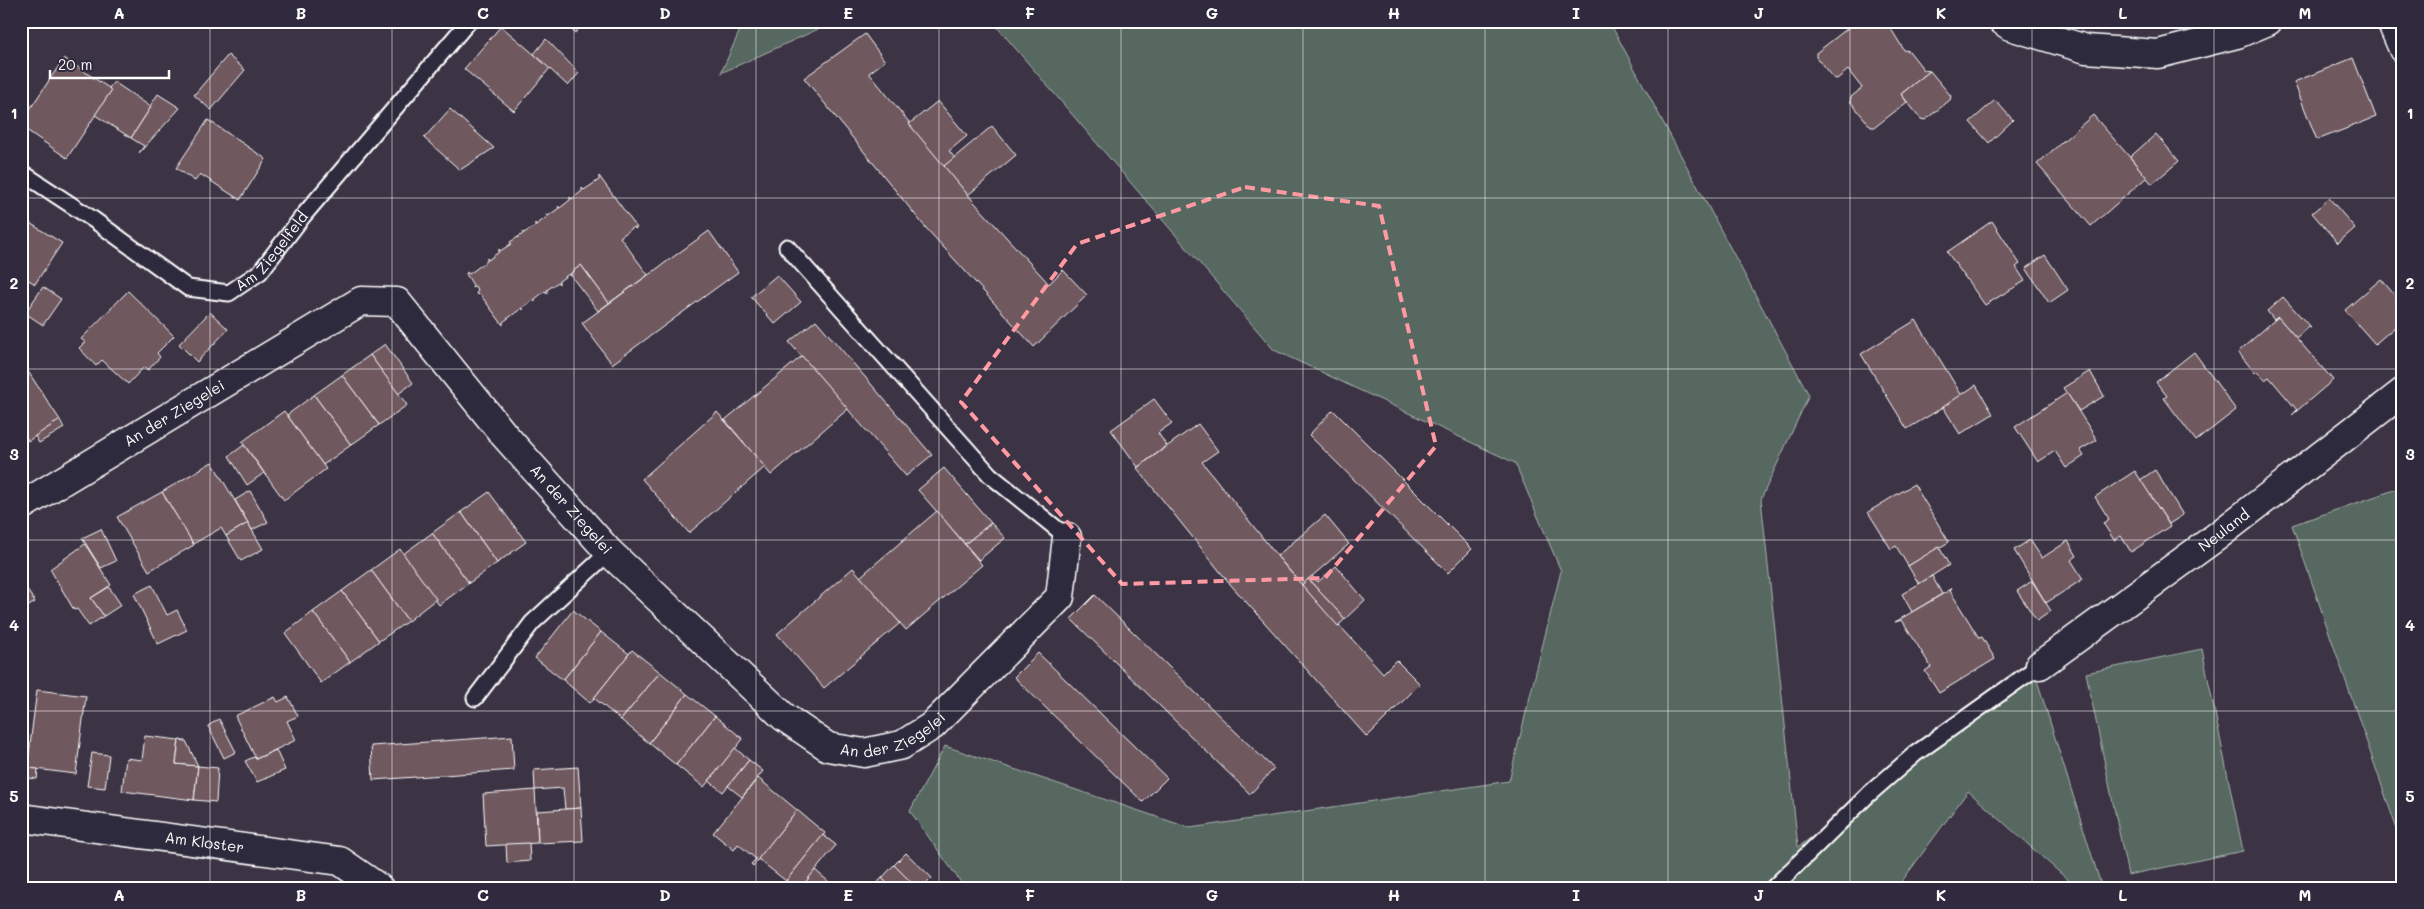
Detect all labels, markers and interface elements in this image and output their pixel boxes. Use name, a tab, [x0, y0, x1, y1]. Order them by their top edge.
text: A	[113, 2, 125, 23]
text: B	[296, 2, 306, 23]
text: C	[477, 2, 489, 23]
text: D	[659, 2, 671, 23]
text: E	[843, 2, 853, 23]
text: F	[1025, 2, 1035, 23]
text: G	[1206, 2, 1218, 23]
text: H	[1388, 2, 1400, 23]
text: I	[1572, 2, 1580, 23]
text: J	[1754, 2, 1764, 23]
text: K	[1936, 2, 1946, 23]
text: L	[2118, 2, 2128, 23]
text: M	[2299, 2, 2311, 23]
scale bar	[50, 48, 169, 80]
text: 20 m	[58, 54, 92, 74]
text: 1	[10, 102, 18, 123]
text: 1	[2406, 102, 2414, 123]
street label: Am Ziegelfeld	[231, 207, 312, 295]
text: 2	[10, 272, 19, 293]
text: 2	[2406, 272, 2415, 293]
street label: An der Ziegelei	[120, 375, 228, 451]
text: 3	[9, 443, 19, 464]
text: 3	[2405, 443, 2415, 464]
street label: An der Ziegelei	[526, 460, 617, 558]
street label: Neuland	[2194, 504, 2253, 556]
text: 4	[9, 614, 19, 635]
text: 4	[2405, 614, 2415, 635]
street label: An der Ziegelei	[838, 707, 949, 762]
text: 5	[9, 785, 19, 806]
text: 5	[2405, 785, 2415, 806]
street label: Am Kloster	[164, 826, 245, 857]
text: A	[113, 884, 125, 905]
text: B	[296, 884, 306, 905]
text: C	[477, 884, 489, 905]
text: D	[659, 884, 671, 905]
text: E	[843, 884, 853, 905]
text: F	[1025, 884, 1035, 905]
text: G	[1206, 884, 1218, 905]
text: H	[1388, 884, 1400, 905]
text: I	[1572, 884, 1580, 905]
text: J	[1754, 884, 1764, 905]
text: K	[1936, 884, 1946, 905]
text: L	[2118, 884, 2128, 905]
text: M	[2299, 884, 2311, 905]

